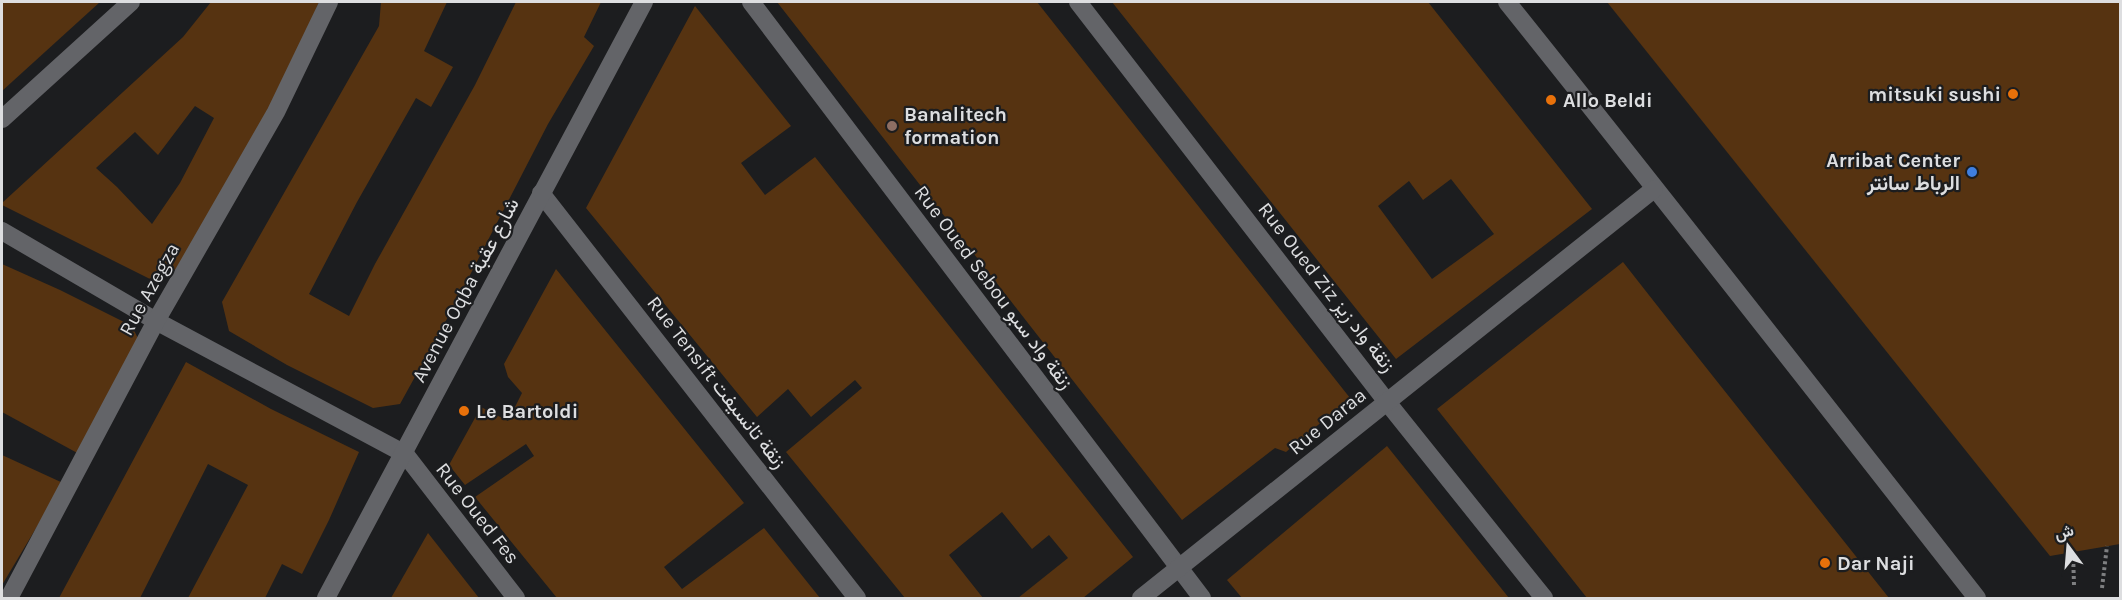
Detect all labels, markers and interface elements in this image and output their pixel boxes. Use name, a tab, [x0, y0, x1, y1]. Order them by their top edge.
place label: mitsuki sushi	[1868, 83, 2001, 106]
marker: mitsuki sushi	[2006, 87, 2020, 101]
place label: Allo Beldi	[1563, 89, 1653, 112]
marker: Allo Beldi	[1544, 93, 1558, 107]
place label: Banalitech formation	[904, 103, 1007, 149]
marker: Banalitech formation	[885, 119, 899, 133]
place label: Arribat Center الرباط سانتر	[1826, 149, 1960, 196]
marker: Arribat Center الرباط سانتر	[1965, 165, 1979, 179]
street label: Rue Oued Sebou زنقة واد سبو	[909, 181, 1078, 394]
street label: Avenue Oqba شارع عقبة	[407, 194, 526, 387]
street label: Rue Oued Ziz زنقة واد زيز	[1252, 198, 1400, 377]
street label: Rue Azegza	[115, 239, 184, 340]
street label: Rue Tensift زنقة تانسيفت	[641, 292, 791, 474]
street label: Rue Daraa	[1284, 383, 1371, 460]
place label: Le Bartoldi	[476, 400, 578, 423]
marker: Le Bartoldi	[457, 404, 471, 418]
street label: Rue Oued Fes	[431, 458, 524, 568]
north arrow	[2038, 516, 2098, 576]
text: ش	[2052, 520, 2076, 544]
place label: Dar Naji	[1837, 552, 1915, 575]
marker: Dar Naji	[1818, 556, 1832, 570]

